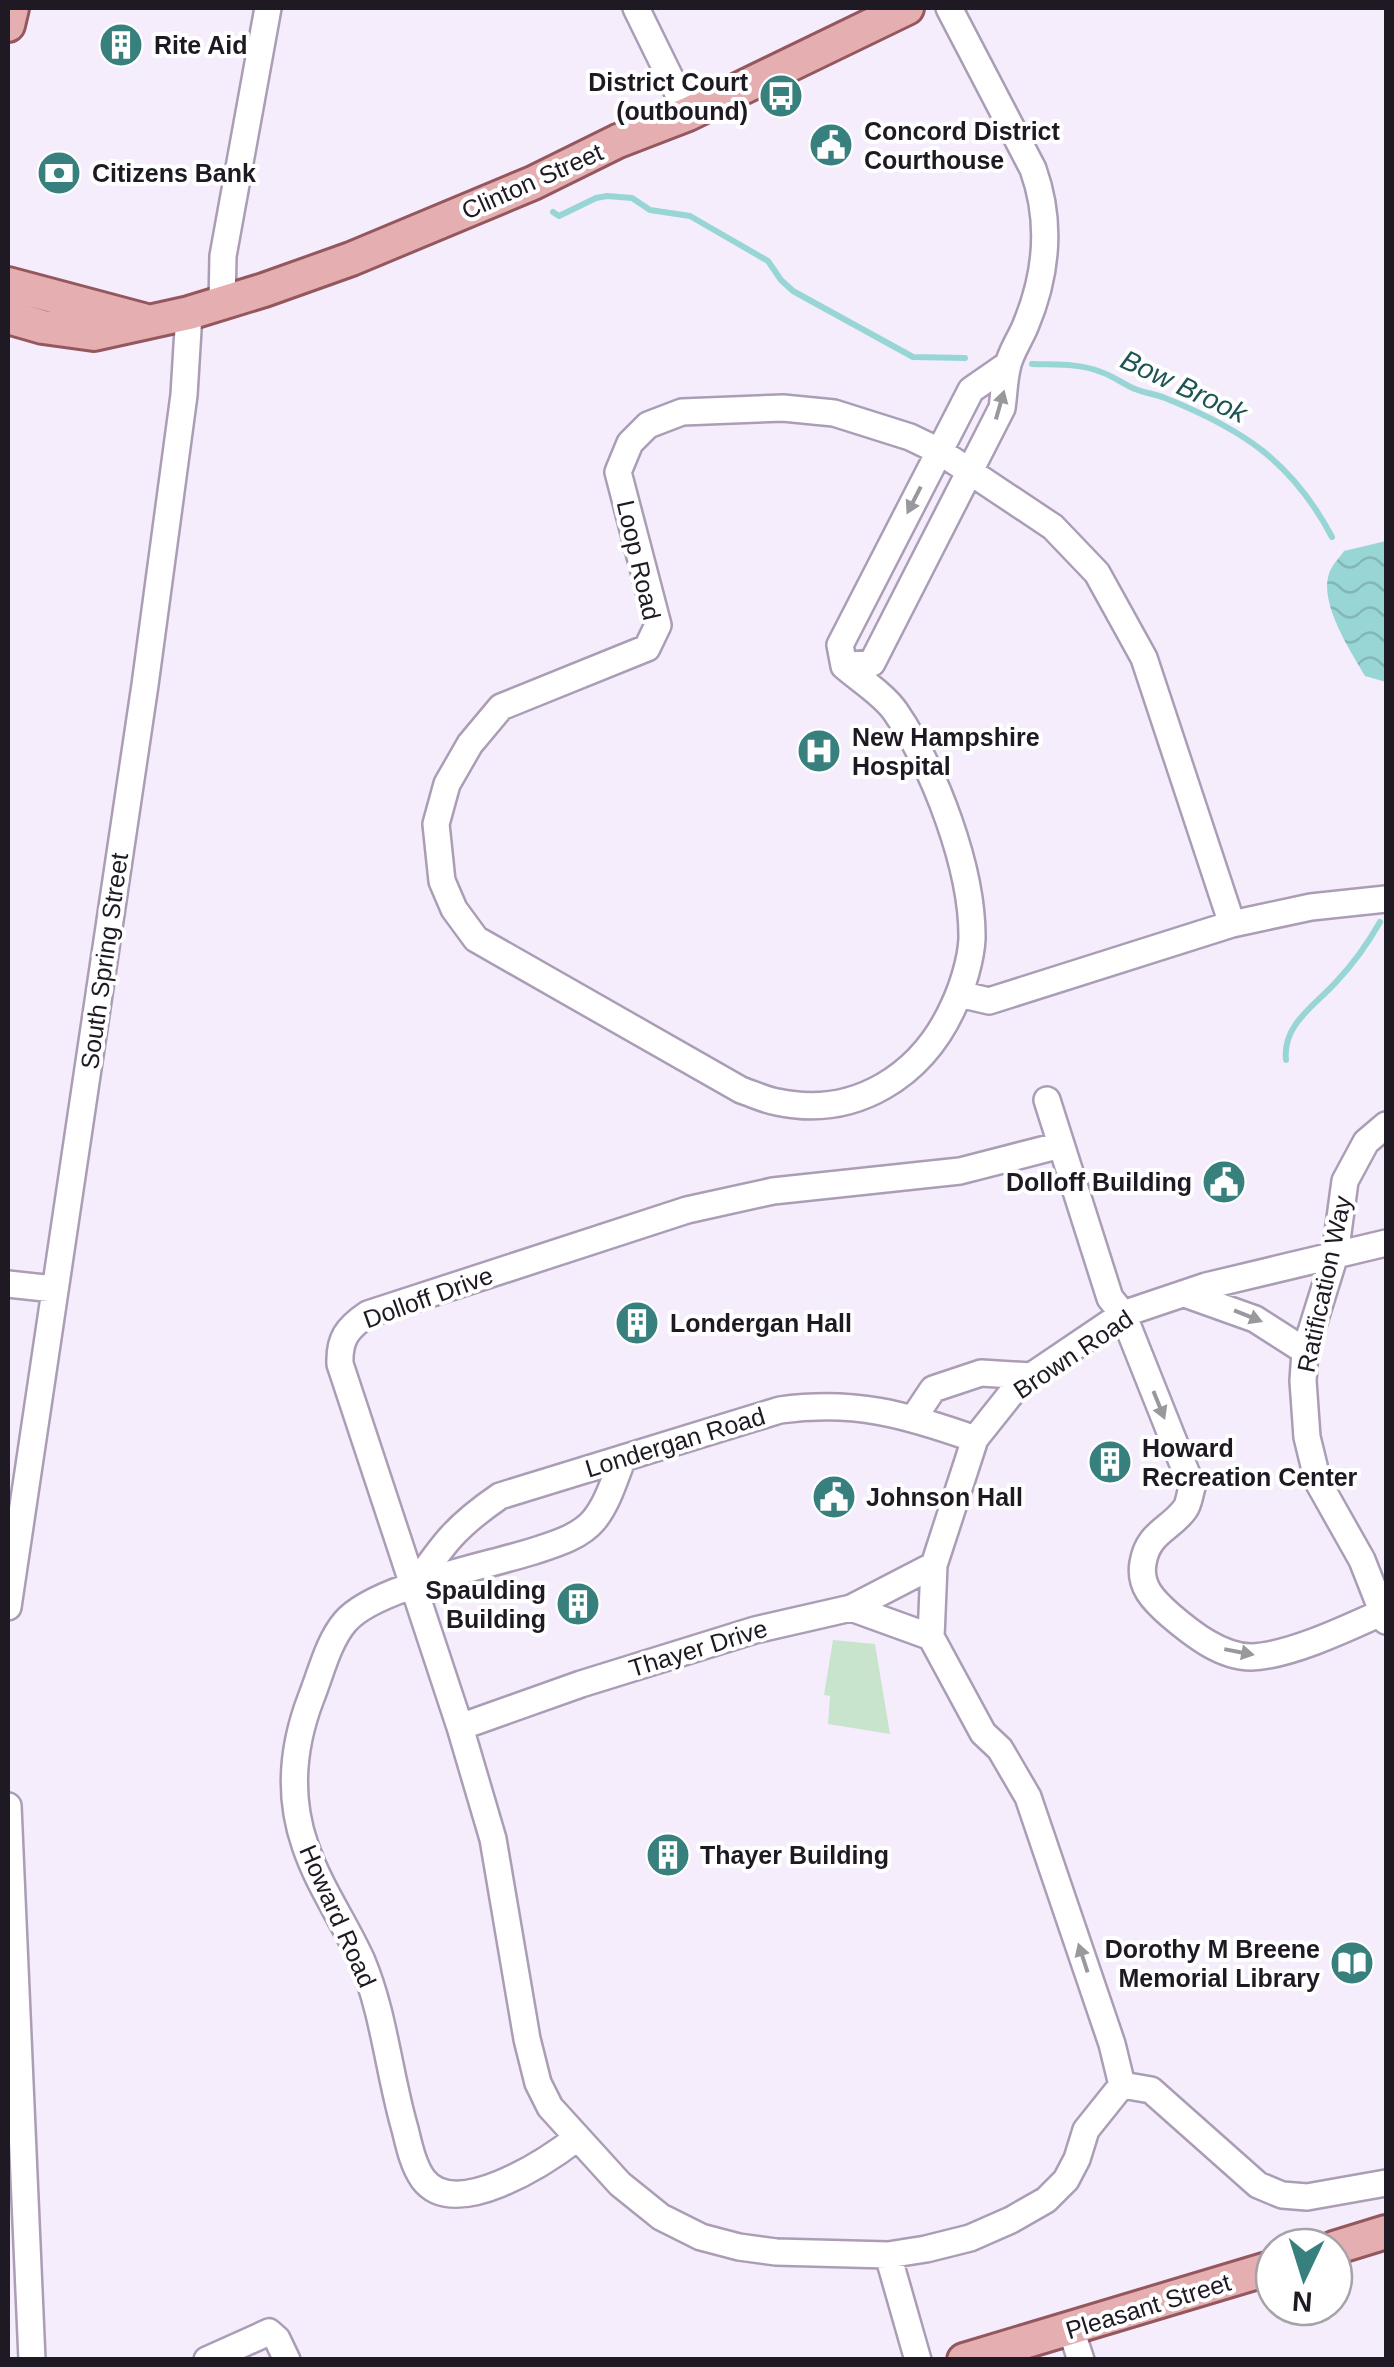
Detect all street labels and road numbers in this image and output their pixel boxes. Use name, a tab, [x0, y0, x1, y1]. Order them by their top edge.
street label: Clinton Street	[457, 137, 607, 225]
street label: Loop Road	[612, 497, 666, 623]
street label: South Spring Street	[75, 851, 133, 1071]
street label: Ratification Way	[1292, 1193, 1356, 1375]
street label: Dolloff Drive	[359, 1261, 497, 1333]
street label: Brown Road	[1008, 1304, 1138, 1404]
street label: Londergan Road	[582, 1401, 768, 1483]
street label: Thayer Drive	[625, 1614, 771, 1682]
street label: Howard Road	[294, 1840, 382, 1992]
street label: Pleasant Street	[1062, 2268, 1234, 2344]

